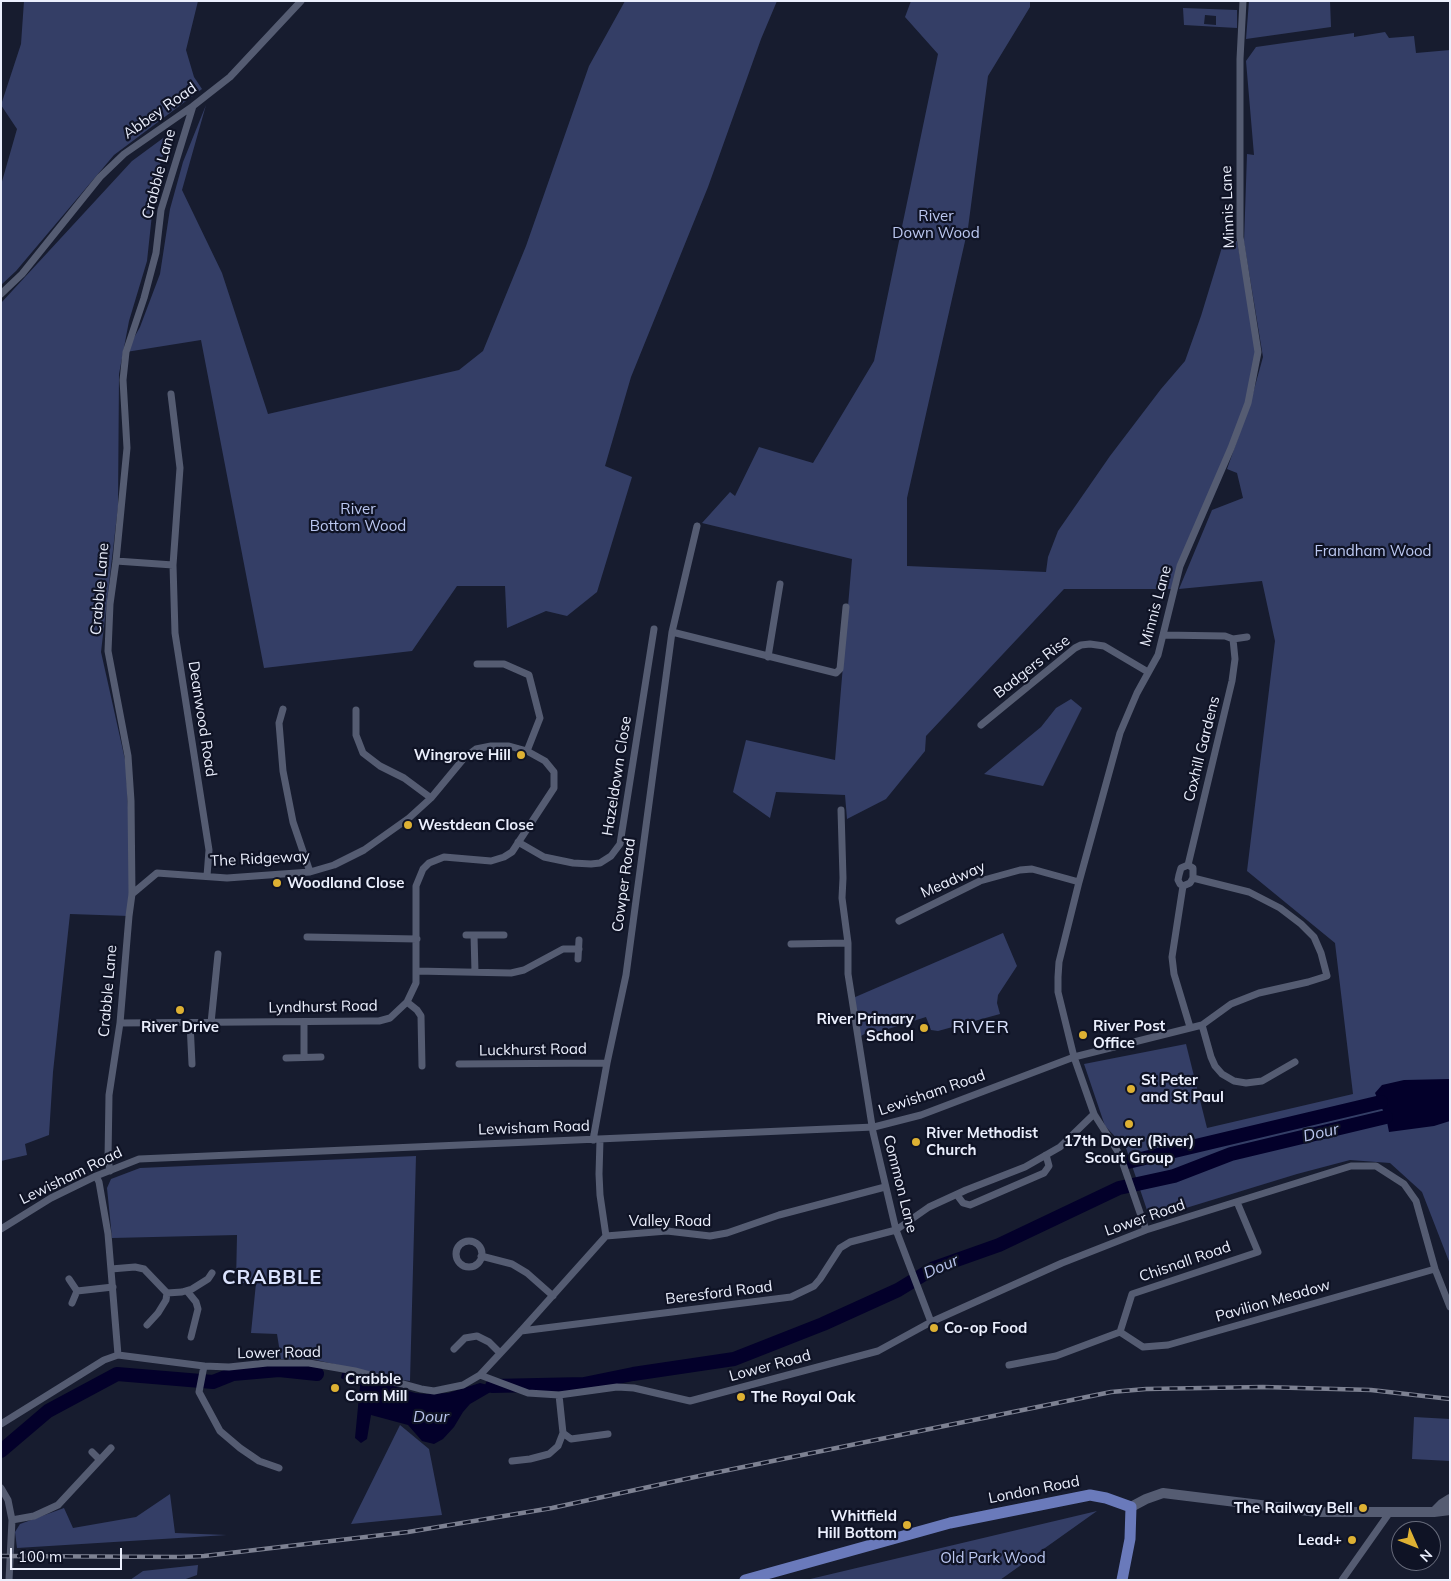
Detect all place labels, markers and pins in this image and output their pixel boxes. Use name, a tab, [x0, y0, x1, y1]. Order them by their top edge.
place label: Wingrove Hill	[414, 746, 511, 764]
marker: Wingrove Hill	[515, 749, 527, 761]
place label: Westdean Close	[418, 816, 534, 834]
marker: Westdean Close	[402, 819, 414, 831]
place label: Woodland Close	[287, 874, 404, 892]
marker: Woodland Close	[271, 877, 283, 889]
marker: River Drive	[174, 1004, 186, 1016]
place label: River Primary School	[816, 1010, 914, 1045]
place label: River Post Office	[1093, 1017, 1165, 1052]
place label: River Drive	[141, 1018, 219, 1036]
marker: River Primary School	[918, 1022, 930, 1034]
marker: River Post Office	[1077, 1029, 1089, 1041]
place label: St Peter and St Paul	[1141, 1071, 1224, 1106]
marker: St Peter and St Paul	[1125, 1083, 1137, 1095]
marker: 17th Dover (River) Scout Group	[1123, 1118, 1135, 1130]
place label: River Methodist Church	[926, 1124, 1038, 1159]
place label: 17th Dover (River) Scout Group	[1064, 1132, 1194, 1167]
marker: River Methodist Church	[910, 1136, 922, 1148]
place label: Co-op Food	[944, 1319, 1027, 1337]
marker: Co-op Food	[928, 1322, 940, 1334]
place label: Crabble Corn Mill	[345, 1370, 407, 1405]
marker: Crabble Corn Mill	[329, 1382, 341, 1394]
place label: The Royal Oak	[751, 1388, 855, 1406]
marker: The Royal Oak	[735, 1391, 747, 1403]
place label: The Railway Bell	[1234, 1499, 1353, 1517]
marker: The Railway Bell	[1357, 1502, 1369, 1514]
place label: Whitfield Hill Bottom	[817, 1507, 897, 1542]
marker: Whitfield Hill Bottom	[901, 1519, 913, 1531]
place label: Lead+	[1298, 1531, 1342, 1549]
marker: Lead+	[1346, 1534, 1358, 1546]

